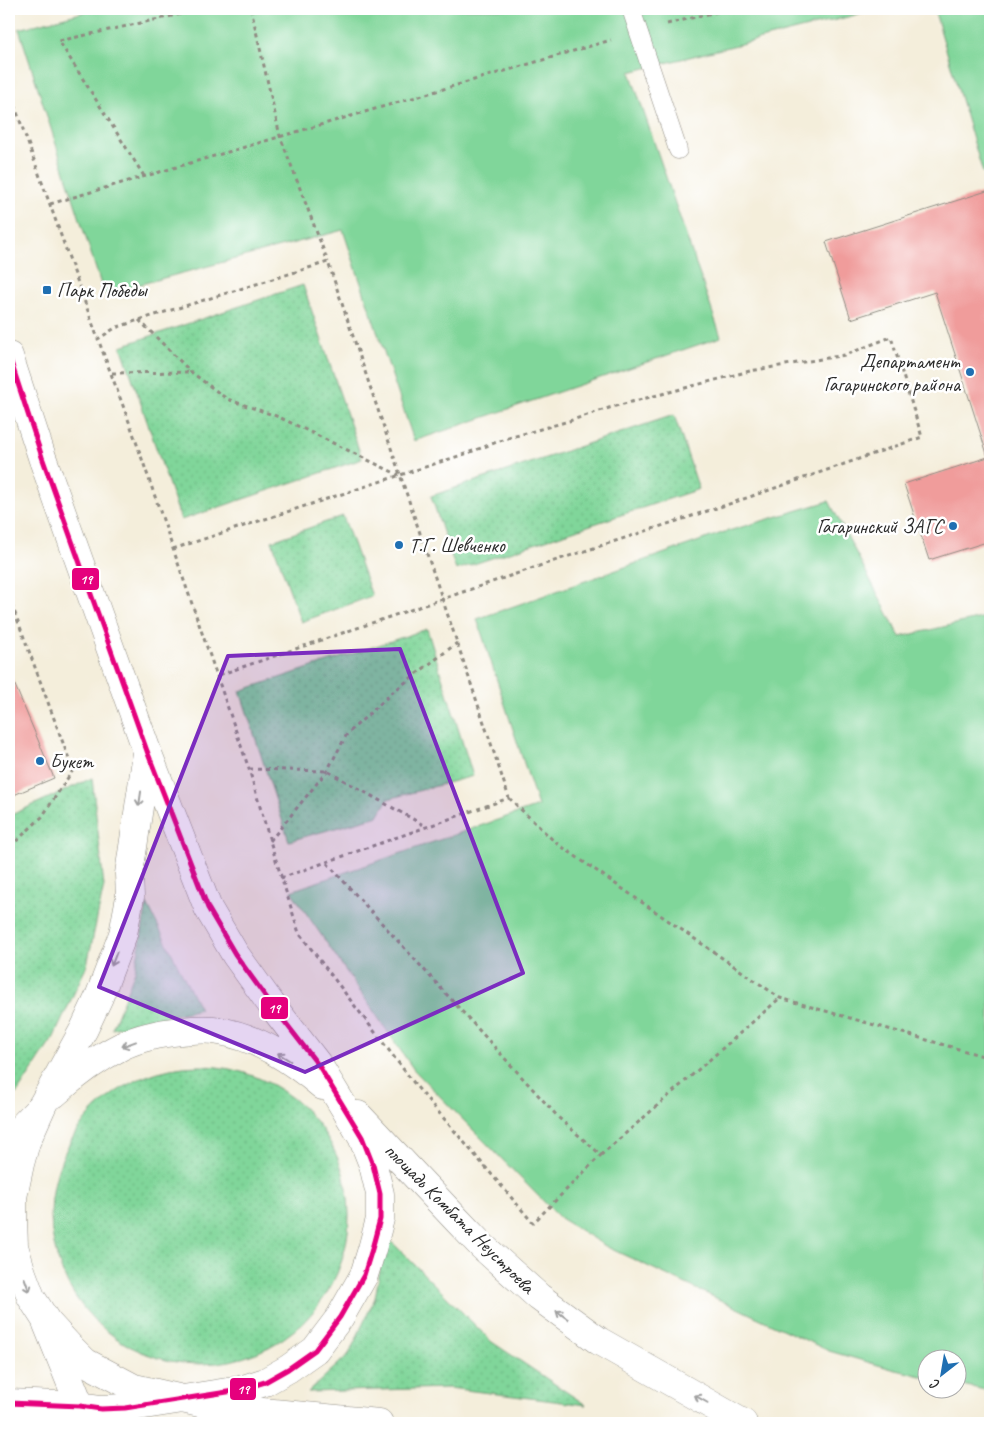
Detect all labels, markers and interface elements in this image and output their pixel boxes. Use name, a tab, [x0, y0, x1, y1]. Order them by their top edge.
place label: Парк Победы	[57, 278, 148, 303]
marker: Парк Победы	[41, 284, 53, 296]
place label: Департамент Гагаринского района	[824, 349, 962, 397]
marker: Департамент Гагаринского района	[964, 366, 976, 378]
place label: Гагаринский ЗАГС	[817, 514, 945, 539]
marker: Гагаринский ЗАГС	[947, 520, 959, 532]
place label: Т.Г. Шевченко	[409, 533, 506, 558]
marker: Т.Г. Шевченко	[393, 539, 405, 551]
line badge: 19	[71, 567, 100, 591]
text: 19	[80, 571, 94, 588]
place label: Букет	[50, 749, 95, 774]
marker: Букет	[34, 755, 46, 767]
one-way arrow	[135, 791, 145, 807]
one-way arrow	[109, 951, 118, 966]
line badge: 19	[260, 996, 289, 1020]
text: 19	[268, 1000, 282, 1017]
one-way arrow	[122, 1040, 137, 1049]
one-way arrow	[277, 1052, 291, 1062]
street label: площадь Комбата Неустроева	[379, 1138, 541, 1300]
one-way arrow	[23, 1277, 32, 1292]
one-way arrow	[556, 1310, 570, 1320]
north arrow	[916, 1350, 966, 1400]
text: С	[926, 1375, 943, 1394]
line badge: 19	[229, 1377, 257, 1401]
text: 19	[237, 1381, 251, 1398]
one-way arrow	[694, 1394, 709, 1404]

